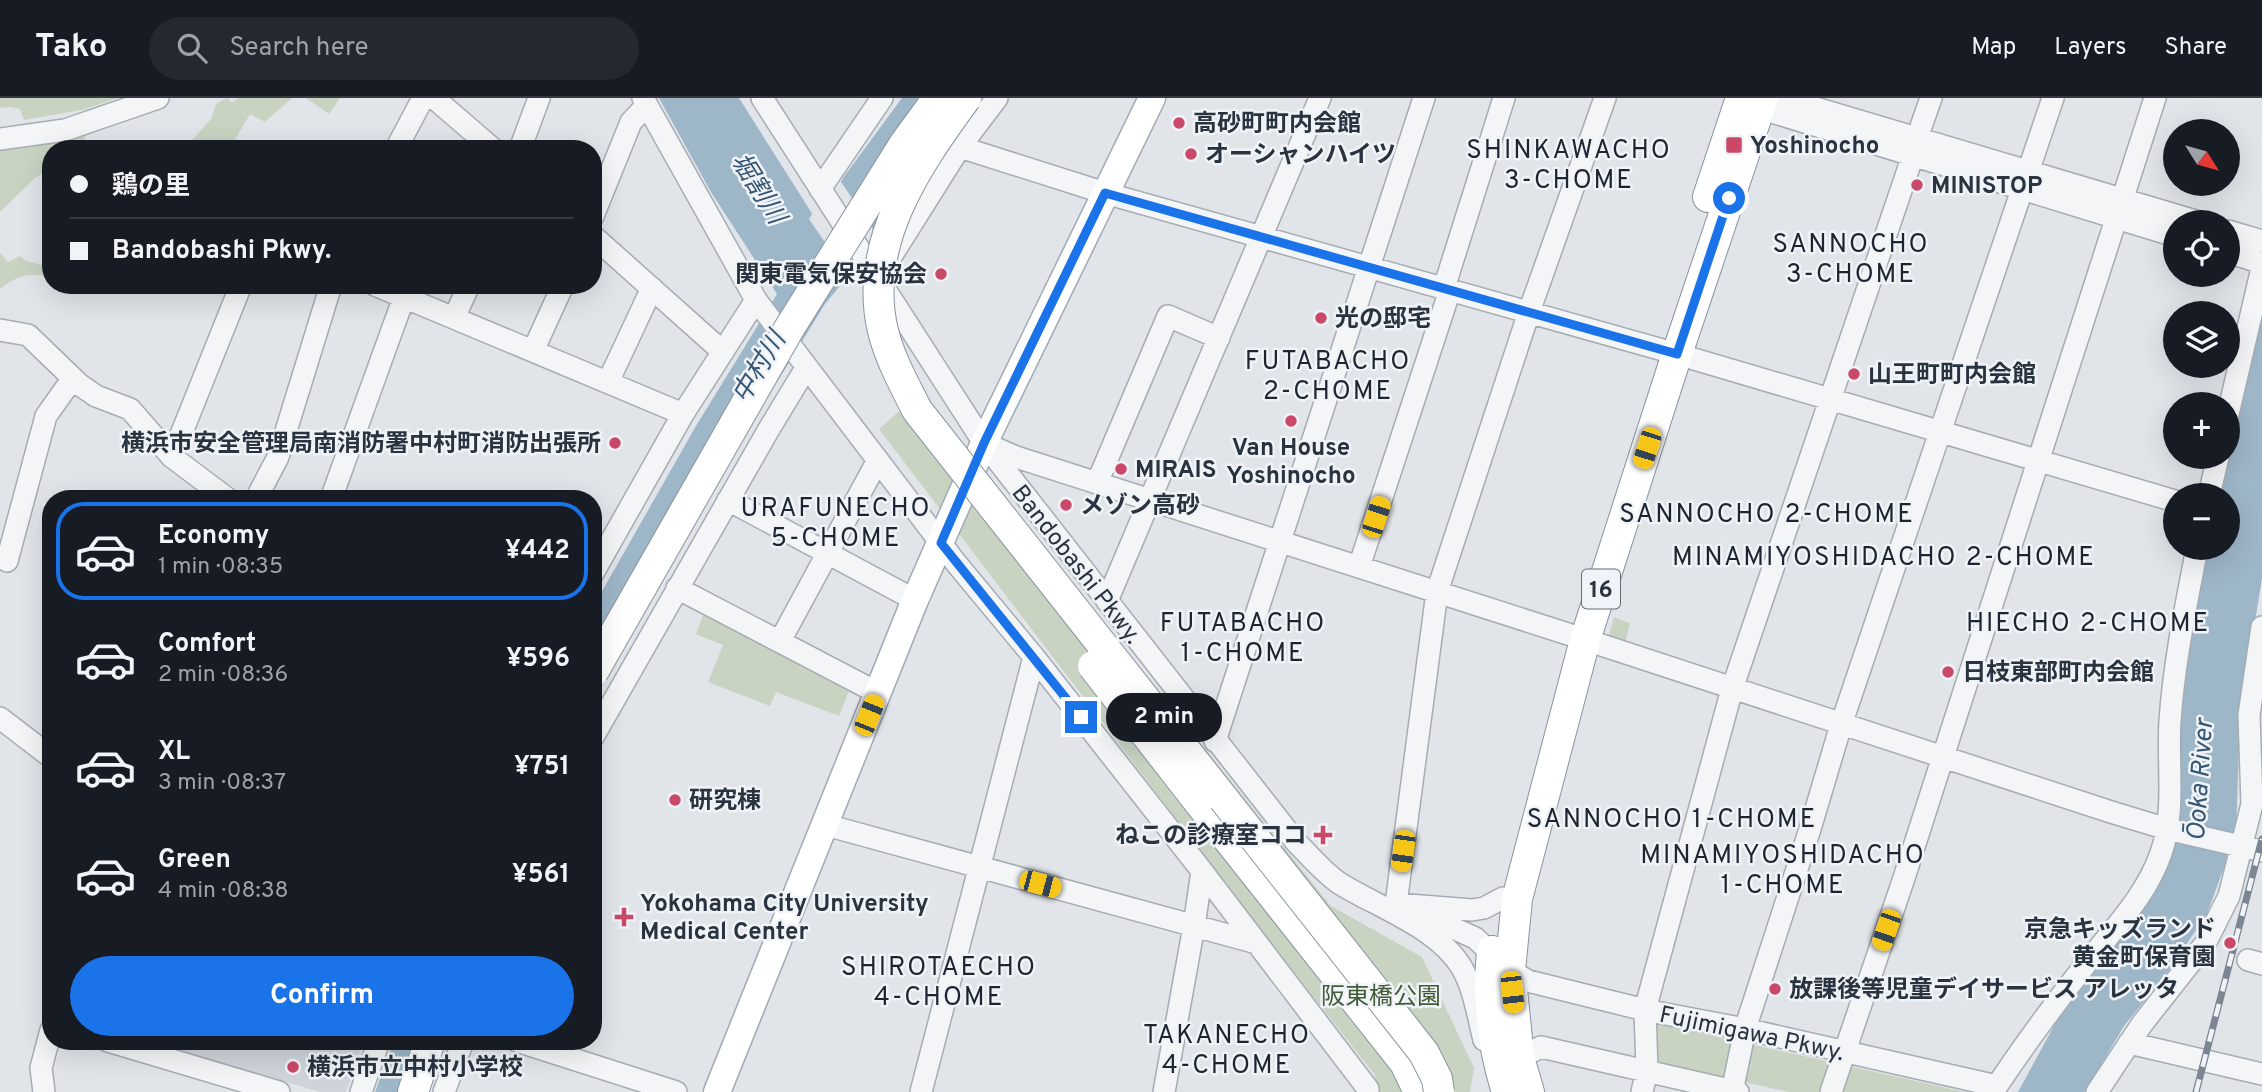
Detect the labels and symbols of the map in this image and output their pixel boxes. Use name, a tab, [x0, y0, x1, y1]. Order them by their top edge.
place label: 高砂町町内会館	[1193, 110, 1361, 140]
marker: 高砂町町内会館	[1171, 115, 1187, 131]
north arrow	[2163, 119, 2240, 196]
place label: Yoshinocho	[1750, 132, 1879, 162]
district label: SHINKAWACHO 3-CHOME	[1466, 135, 1672, 198]
marker: Yoshinocho	[1724, 135, 1744, 155]
place label: オーシャンハイツ	[1205, 141, 1396, 171]
marker: オーシャンハイツ	[1183, 146, 1199, 162]
water label: 堀割川	[722, 148, 793, 234]
place label: MINISTOP	[1931, 172, 2042, 202]
marker: MINISTOP	[1909, 177, 1925, 193]
route start	[1713, 182, 1745, 214]
district label: SANNOCHO 3-CHOME	[1772, 229, 1930, 292]
place label: 関東電気保安協会	[735, 261, 927, 291]
marker: 関東電気保安協会	[933, 266, 949, 282]
place label: 光の邸宅	[1335, 305, 1431, 335]
marker: 光の邸宅	[1313, 310, 1329, 326]
water label: 中村川	[726, 324, 796, 410]
district label: FUTABACHO 2-CHOME	[1245, 346, 1411, 409]
place label: 山王町町内会館	[1868, 361, 2036, 391]
marker: 山王町町内会館	[1846, 366, 1862, 382]
marker: Van House Yoshinocho	[1283, 413, 1299, 429]
car	[1631, 425, 1664, 471]
place label: 横浜市安全管理局南消防署中村町消防出張所	[121, 430, 601, 460]
place label: Van House Yoshinocho	[1226, 434, 1356, 492]
marker: 横浜市安全管理局南消防署中村町消防出張所	[607, 435, 623, 451]
place label: MIRAIS	[1135, 456, 1216, 486]
marker: MIRAIS	[1113, 461, 1129, 477]
street label: Bandobashi Pkwy.	[1004, 480, 1147, 651]
place label: メゾン高砂	[1080, 492, 1200, 522]
district label: URAFUNECHO 5-CHOME	[741, 493, 931, 556]
car	[1360, 494, 1393, 540]
marker: メゾン高砂	[1058, 497, 1074, 513]
district label: SANNOCHO 2-CHOME	[1619, 499, 1915, 532]
district label: MINAMIYOSHIDACHO 2-CHOME	[1672, 542, 2096, 575]
road number: 16	[1582, 569, 1620, 608]
district label: FUTABACHO 1-CHOME	[1160, 608, 1326, 671]
district label: HIECHO 2-CHOME	[1966, 608, 2210, 641]
place label: 日枝東部町内会館	[1962, 659, 2154, 689]
marker: 日枝東部町内会館	[1940, 664, 1956, 680]
car	[852, 692, 887, 738]
callout: 2 min	[1106, 692, 1221, 742]
route end	[1065, 701, 1097, 733]
water label: Ōoka River	[2180, 716, 2222, 842]
place label: 研究棟	[689, 787, 761, 817]
marker: 研究棟	[667, 792, 683, 808]
district label: SANNOCHO 1-CHOME	[1527, 804, 1817, 837]
place label: ねこの診療室ココ	[1115, 822, 1307, 852]
marker: ねこの診療室ココ	[1313, 825, 1333, 845]
car	[1390, 829, 1417, 873]
district label: MINAMIYOSHIDACHO 1-CHOME	[1640, 840, 1926, 903]
car	[1017, 868, 1064, 900]
place label: Yokohama City University Medical Center	[640, 890, 929, 948]
marker: Yokohama City University Medical Center	[614, 907, 634, 927]
car	[1870, 907, 1903, 953]
place label: 京急キッズランド 黄金町保育園	[2024, 916, 2216, 974]
marker: 京急キッズランド 黄金町保育園	[2222, 935, 2238, 951]
district label: SHIROTAECHO 4-CHOME	[841, 952, 1037, 1015]
car	[1500, 970, 1525, 1014]
place label: 放課後等児童デイサービス アレッタ	[1789, 976, 2179, 1006]
marker: 放課後等児童デイサービス アレッタ	[1767, 981, 1783, 997]
park label: 阪東橋公園	[1321, 983, 1441, 1013]
street label: Fujimigawa Pkwy.	[1656, 1001, 1847, 1069]
district label: TAKANECHO 4-CHOME	[1143, 1020, 1311, 1083]
place label: 横浜市立中村小学校	[307, 1054, 523, 1084]
marker: 横浜市立中村小学校	[285, 1059, 301, 1075]

